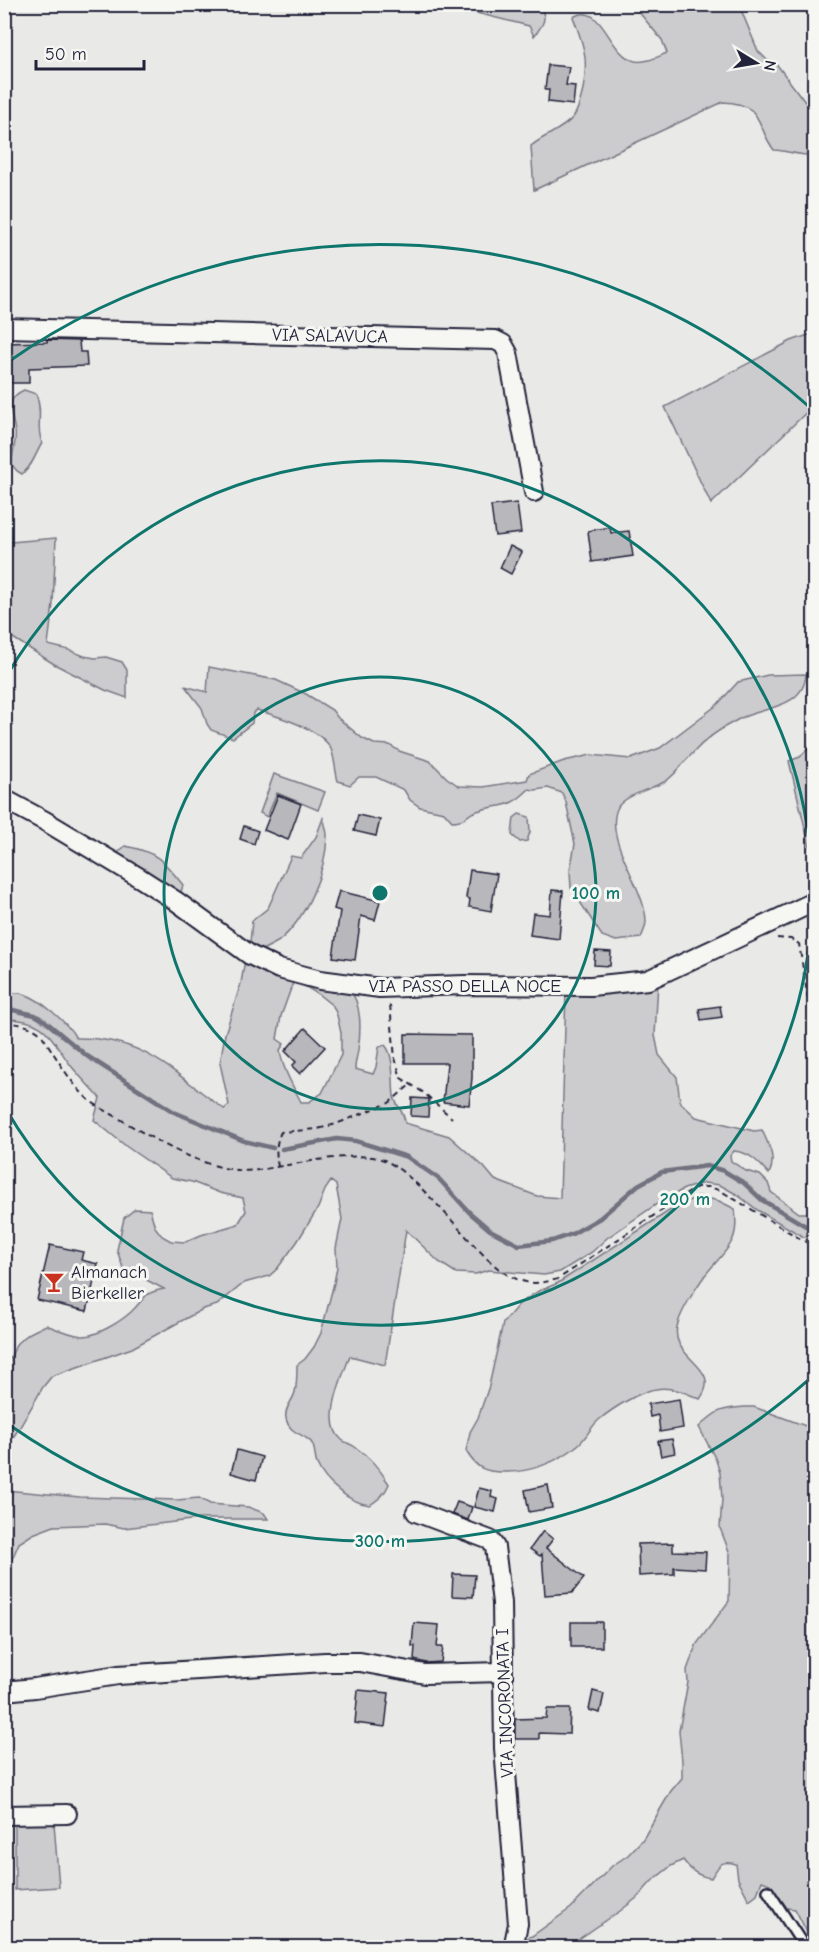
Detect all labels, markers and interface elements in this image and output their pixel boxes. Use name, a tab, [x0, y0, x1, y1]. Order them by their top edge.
scale bar	[36, 33, 144, 71]
north arrow	[726, 33, 786, 93]
text: 50 m	[45, 44, 87, 65]
text: N	[760, 59, 780, 73]
street label: VIA SALAVUCA	[272, 324, 388, 348]
centre of rings	[370, 883, 390, 903]
text: 100 m	[572, 883, 620, 904]
street label: VIA PASSO DELLA NOCE	[369, 976, 561, 997]
text: 200 m	[660, 1189, 710, 1210]
place label: Almanach Bierkeller	[71, 1262, 147, 1304]
bar icon: Almanach Bierkeller	[42, 1270, 66, 1294]
text: 300 m	[355, 1531, 405, 1552]
street label: VIA INCORONATA I	[492, 1628, 518, 1778]

